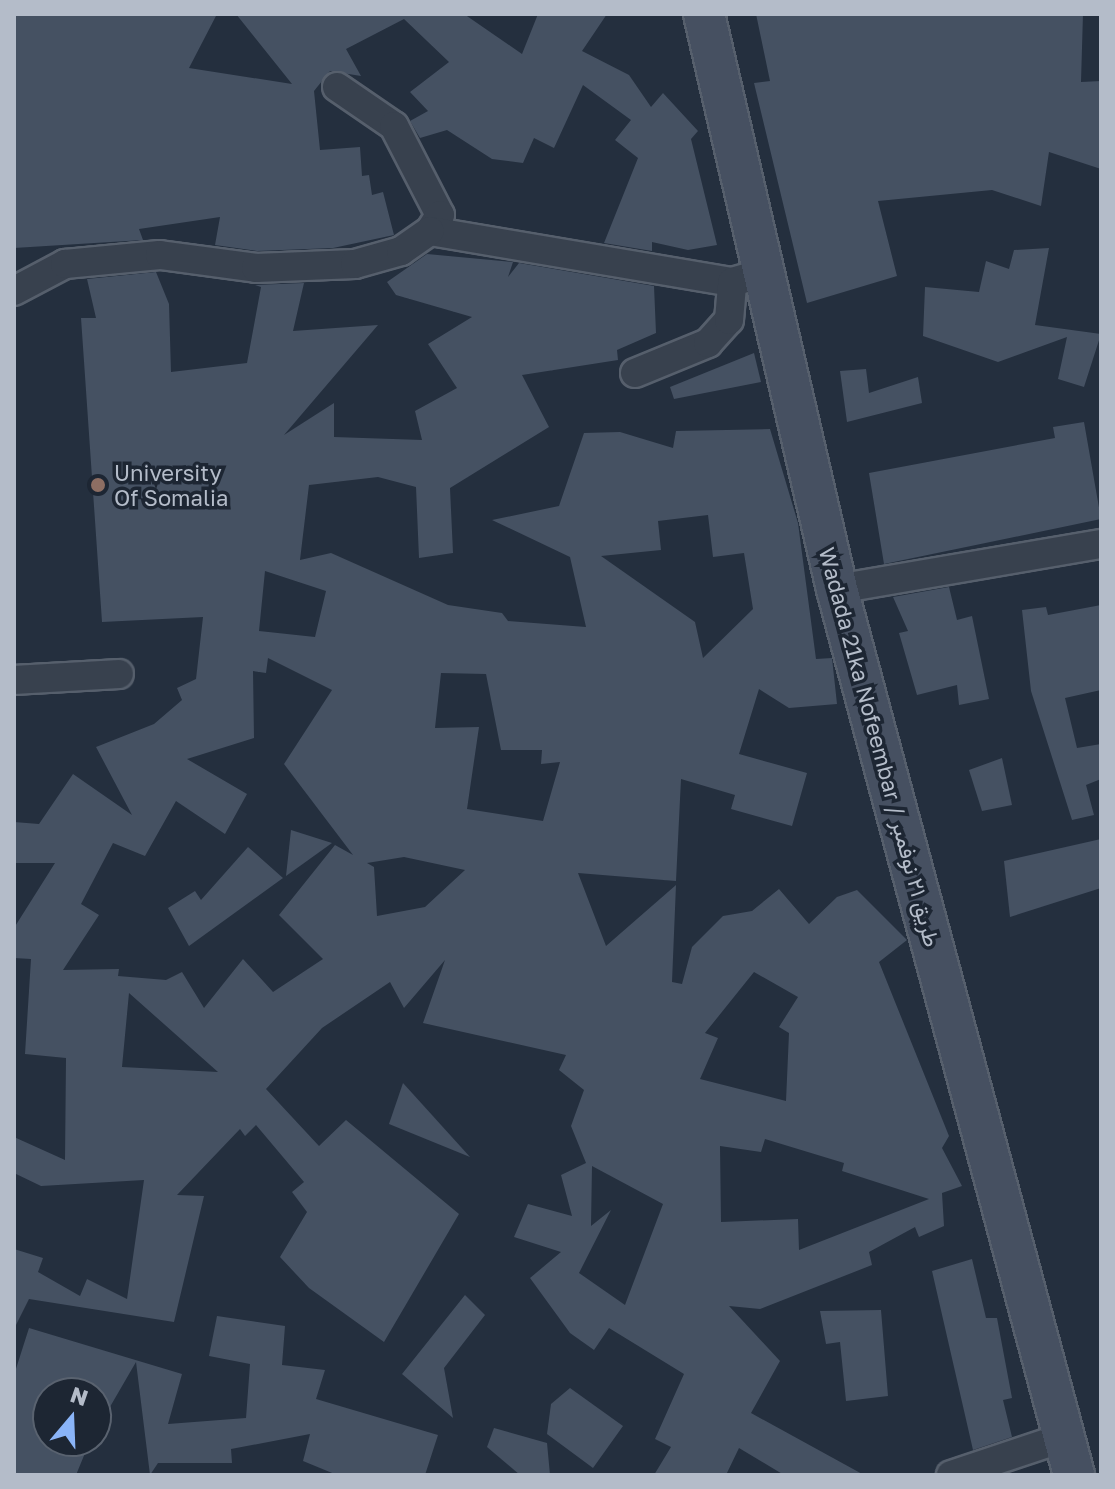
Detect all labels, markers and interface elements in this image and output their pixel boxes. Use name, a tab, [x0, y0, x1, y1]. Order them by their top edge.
place label: University Of Somalia	[114, 459, 228, 510]
marker: University Of Somalia	[89, 476, 107, 494]
street label: Wadada 21ka Nofeembar / طريق ٢١ نوفمبر	[814, 544, 946, 950]
north arrow	[32, 1377, 112, 1457]
text: N	[67, 1380, 92, 1411]

